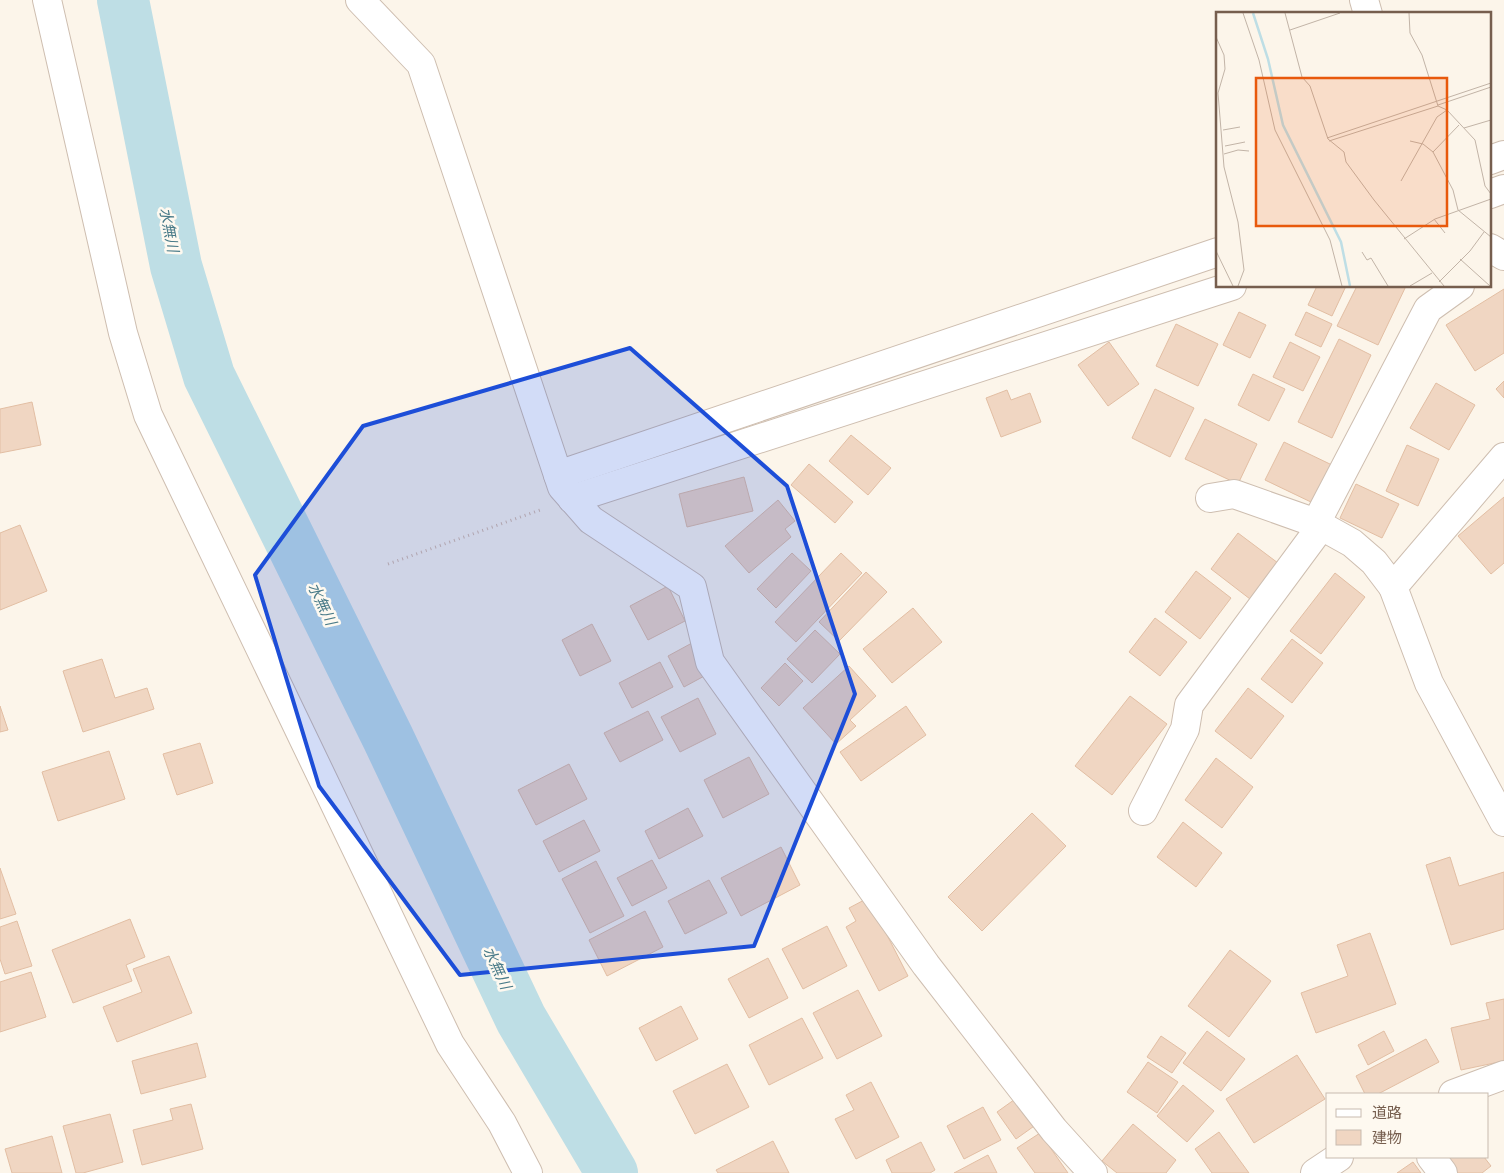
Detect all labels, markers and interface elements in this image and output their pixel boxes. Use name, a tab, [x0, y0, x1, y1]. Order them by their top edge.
inset map	[1216, 12, 1492, 288]
water label: 水無川	[155, 206, 183, 256]
water label: 水無川	[303, 579, 342, 630]
water label: 水無川	[478, 943, 516, 994]
legend	[1326, 1093, 1489, 1158]
text: 道路	[1372, 1103, 1402, 1123]
text: 建物	[1372, 1128, 1402, 1148]

